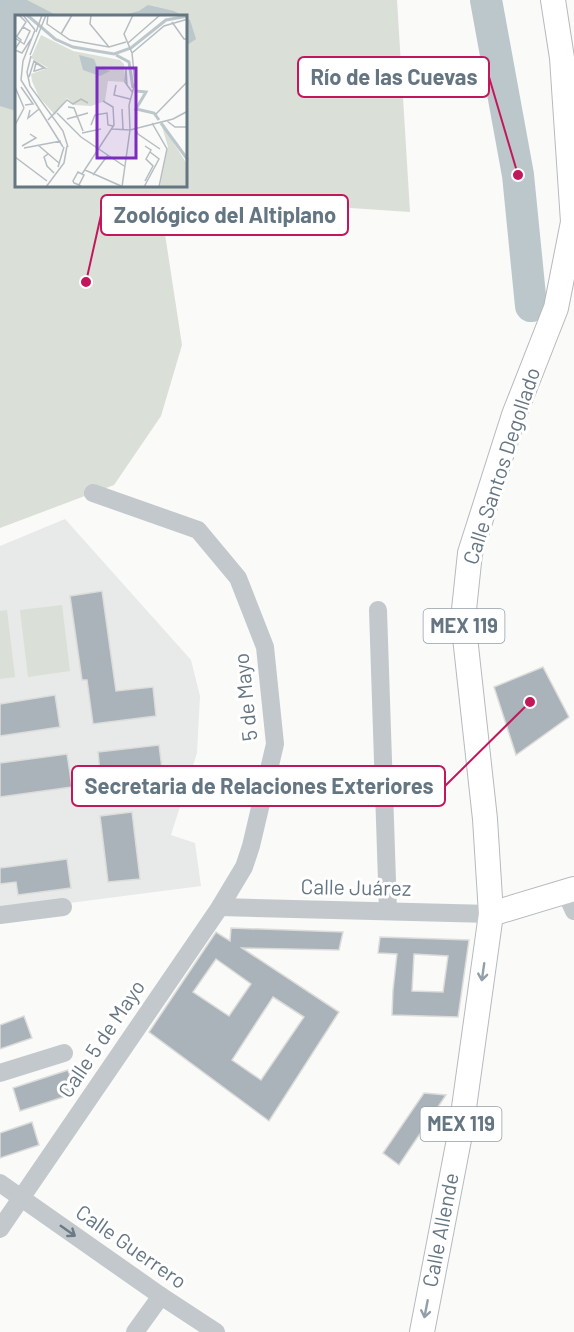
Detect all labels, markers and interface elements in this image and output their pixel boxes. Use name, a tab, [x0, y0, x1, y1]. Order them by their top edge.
inset map	[15, 15, 188, 188]
callout: Río de las Cuevas	[298, 57, 489, 97]
text: Río de las Cuevas	[311, 63, 477, 89]
callout: Zoológico del Altiplano	[101, 195, 348, 235]
text: Zoológico del Altiplano	[114, 201, 336, 227]
street label: Calle Santos Degollado	[457, 364, 544, 567]
road number: MEX 119	[424, 609, 504, 643]
street label: 5 de Mayo	[227, 652, 262, 742]
callout: Secretaria de Relaciones Exteriores	[72, 766, 445, 806]
text: Secretaria de Relaciones Exteriores	[84, 772, 434, 798]
street label: Calle Juárez	[301, 873, 412, 900]
one-way arrow	[477, 962, 488, 981]
street label: Calle 5 de Mayo	[52, 975, 149, 1102]
road number: MEX 119	[420, 1107, 502, 1141]
street label: Calle Allende	[416, 1170, 463, 1289]
street label: Calle Guerrero	[72, 1199, 192, 1293]
one-way arrow	[60, 1225, 76, 1237]
one-way arrow	[420, 1299, 431, 1319]

